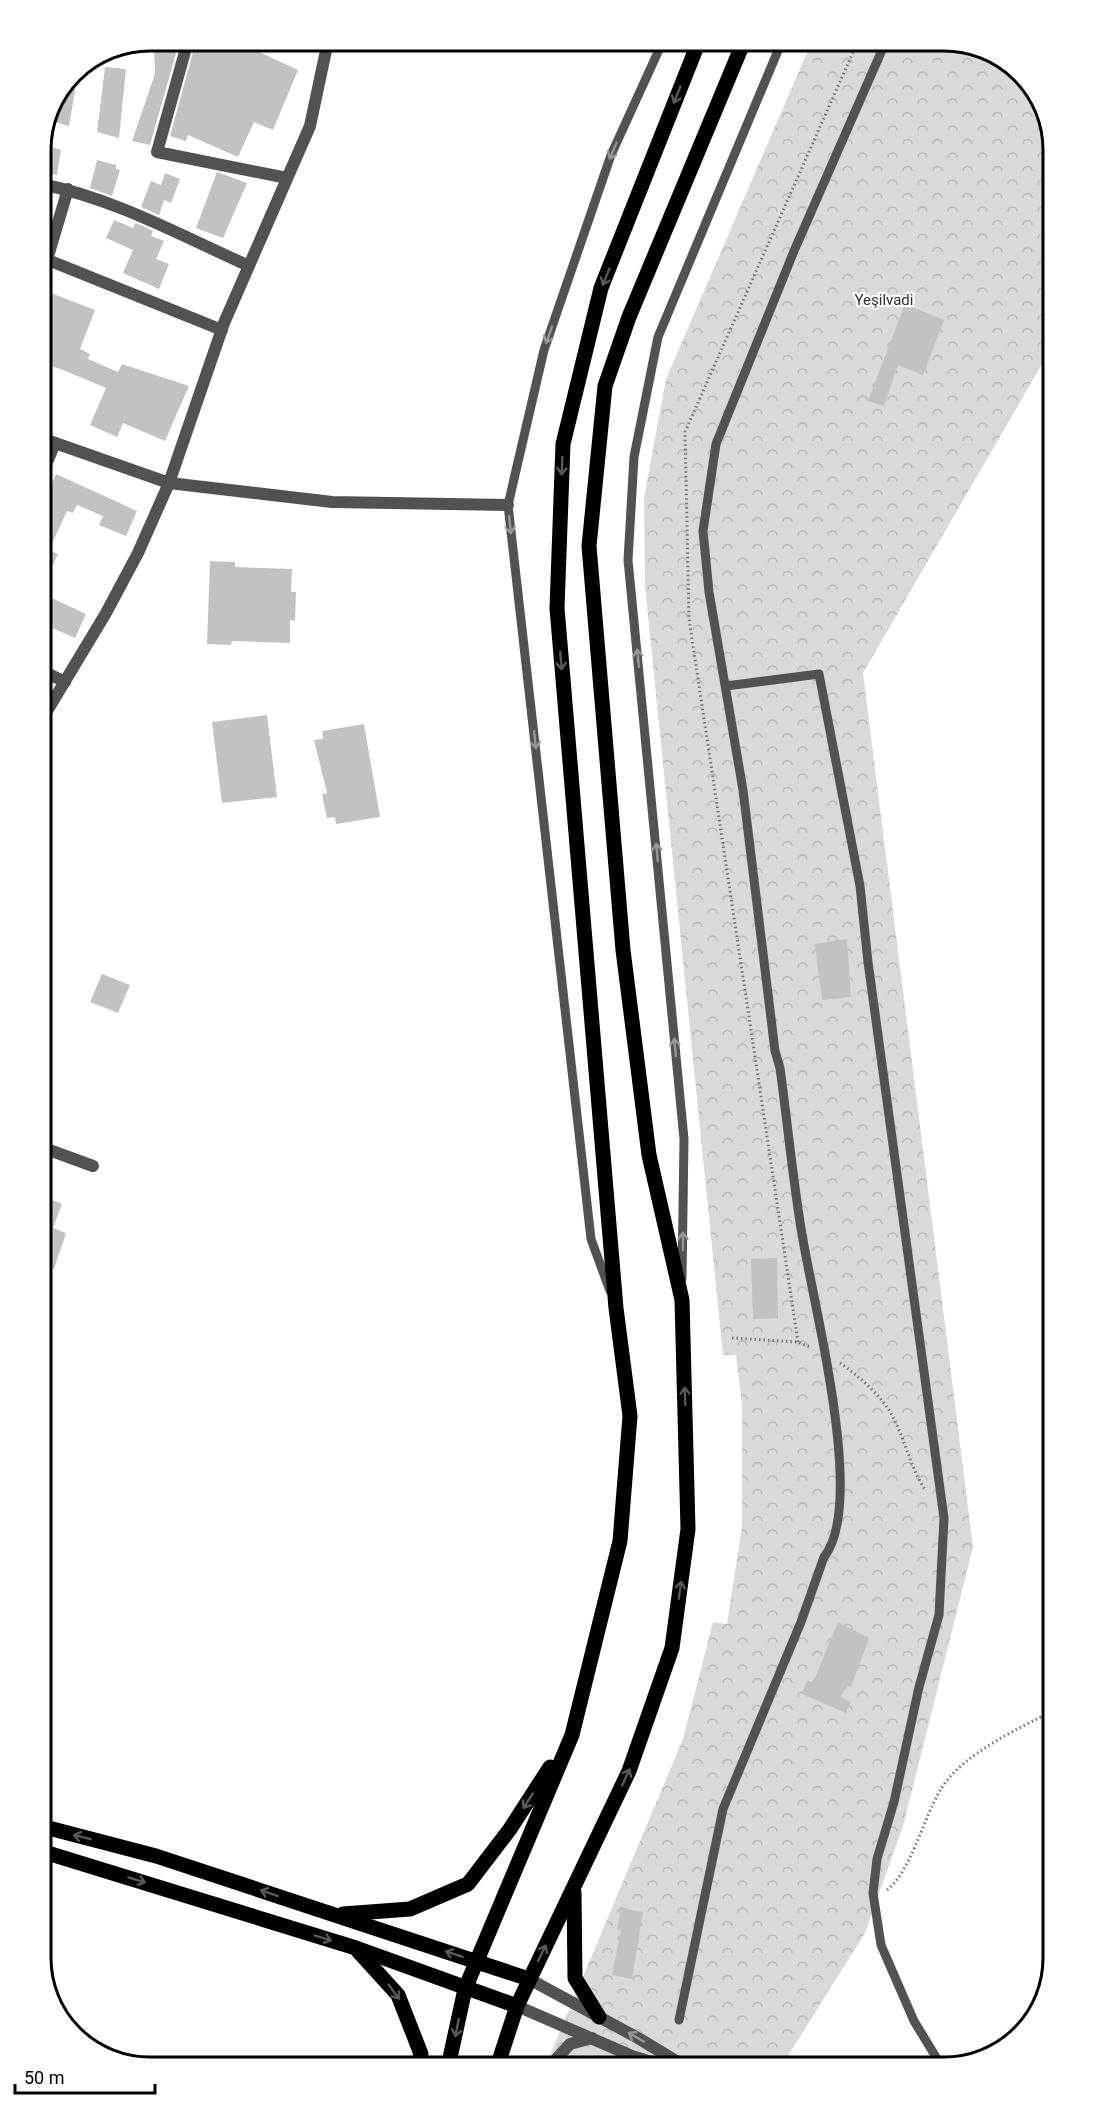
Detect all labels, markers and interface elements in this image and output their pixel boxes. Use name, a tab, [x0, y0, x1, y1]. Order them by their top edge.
one-way arrow	[671, 85, 682, 104]
one-way arrow	[607, 142, 618, 160]
one-way arrow	[600, 267, 611, 285]
park label: Yeşilvadi	[855, 291, 913, 309]
one-way arrow	[543, 326, 554, 344]
one-way arrow	[557, 456, 568, 476]
one-way arrow	[505, 515, 516, 535]
one-way arrow	[632, 649, 643, 669]
one-way arrow	[556, 650, 567, 670]
one-way arrow	[530, 730, 541, 749]
one-way arrow	[651, 843, 662, 863]
one-way arrow	[669, 1037, 680, 1057]
one-way arrow	[677, 1232, 689, 1252]
one-way arrow	[679, 1387, 690, 1407]
one-way arrow	[674, 1581, 685, 1601]
one-way arrow	[621, 1768, 632, 1787]
one-way arrow	[522, 1792, 534, 1809]
one-way arrow	[73, 1830, 92, 1842]
one-way arrow	[127, 1875, 146, 1886]
one-way arrow	[260, 1887, 279, 1898]
one-way arrow	[313, 1933, 332, 1944]
one-way arrow	[536, 1944, 548, 1962]
one-way arrow	[445, 1948, 464, 1959]
one-way arrow	[388, 1984, 400, 2000]
one-way arrow	[451, 2018, 462, 2037]
one-way arrow	[628, 2031, 645, 2043]
scale bar	[15, 2057, 154, 2095]
text: 50 m	[24, 2067, 64, 2088]

